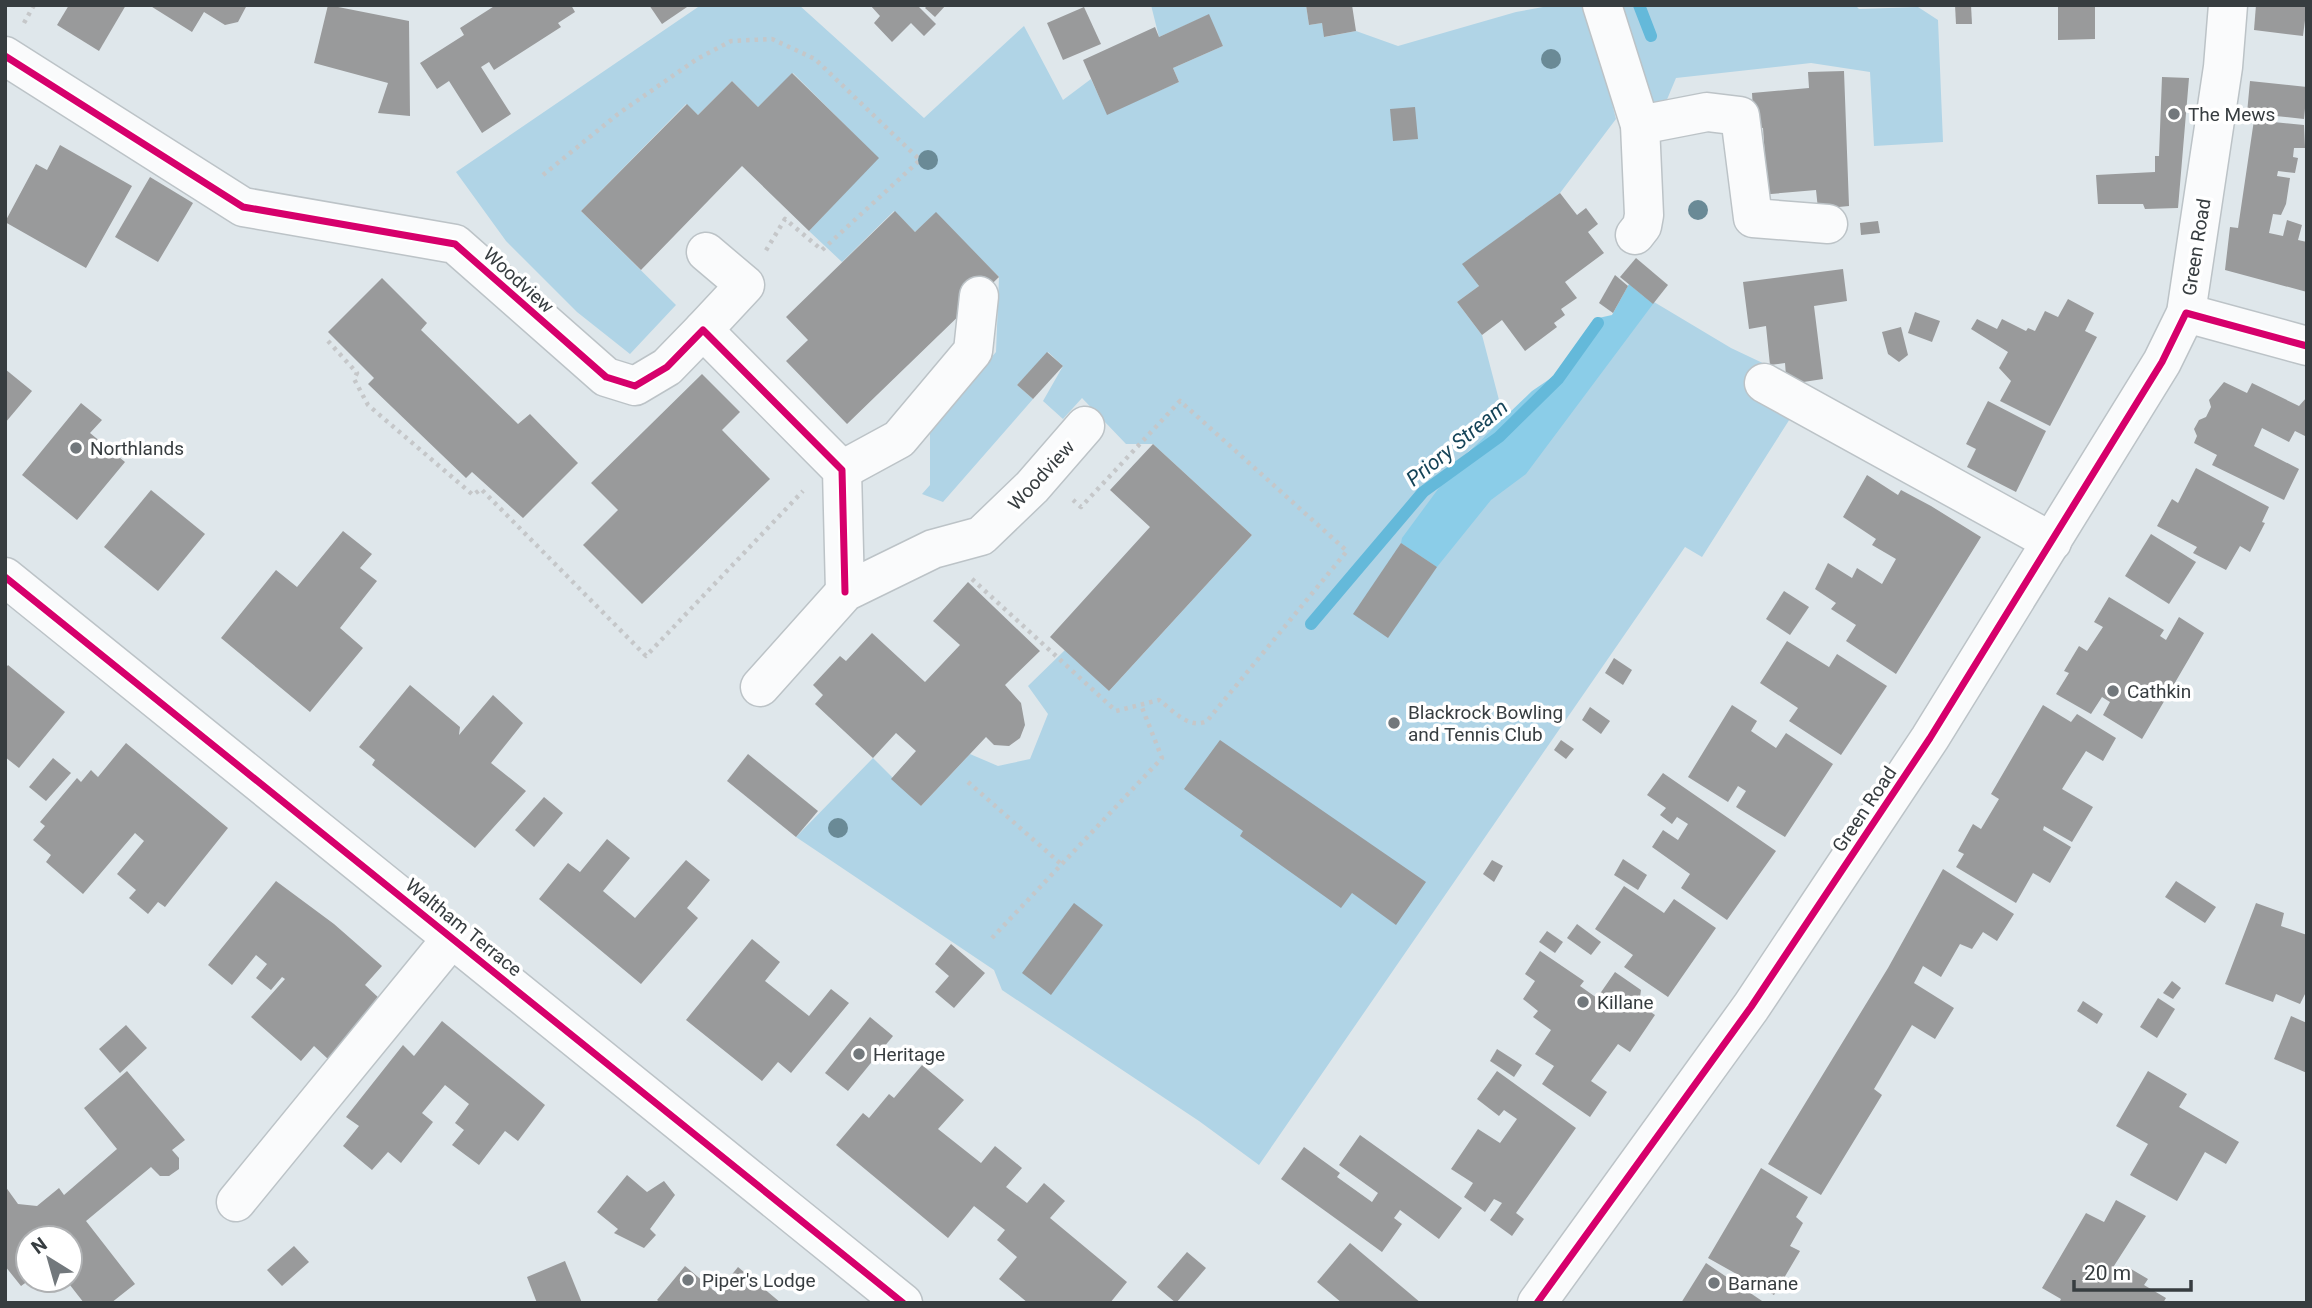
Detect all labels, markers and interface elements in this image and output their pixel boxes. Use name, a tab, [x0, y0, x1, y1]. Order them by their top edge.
place label: The Mews	[2188, 103, 2275, 126]
marker: The Mews	[2166, 106, 2182, 122]
street label: Green Road	[2177, 197, 2216, 297]
street label: Woodview	[479, 243, 559, 318]
water label: Priory Stream	[1401, 395, 1513, 491]
street label: Woodview	[1003, 436, 1079, 515]
place label: Northlands	[90, 437, 184, 460]
marker: Northlands	[68, 440, 84, 456]
place label: Cathkin	[2127, 680, 2191, 703]
marker: Cathkin	[2105, 683, 2121, 699]
place label: Blackrock Bowling and Tennis Club	[1408, 701, 1563, 746]
marker: Blackrock Bowling and Tennis Club	[1386, 715, 1402, 731]
street label: Green Road	[1827, 762, 1901, 856]
street label: Waltham Terrace	[401, 873, 526, 981]
place label: Killane	[1597, 991, 1654, 1014]
marker: Killane	[1575, 994, 1591, 1010]
place label: Heritage	[873, 1043, 945, 1066]
marker: Heritage	[851, 1046, 867, 1062]
north arrow	[14, 1224, 84, 1294]
text: N	[27, 1233, 51, 1259]
scale bar	[2074, 1248, 2191, 1292]
text: 20 m	[2084, 1261, 2131, 1285]
place label: Piper's Lodge	[702, 1269, 816, 1292]
marker: Piper's Lodge	[680, 1272, 696, 1288]
place label: Barnane	[1728, 1272, 1798, 1295]
marker: Barnane	[1706, 1275, 1722, 1291]

